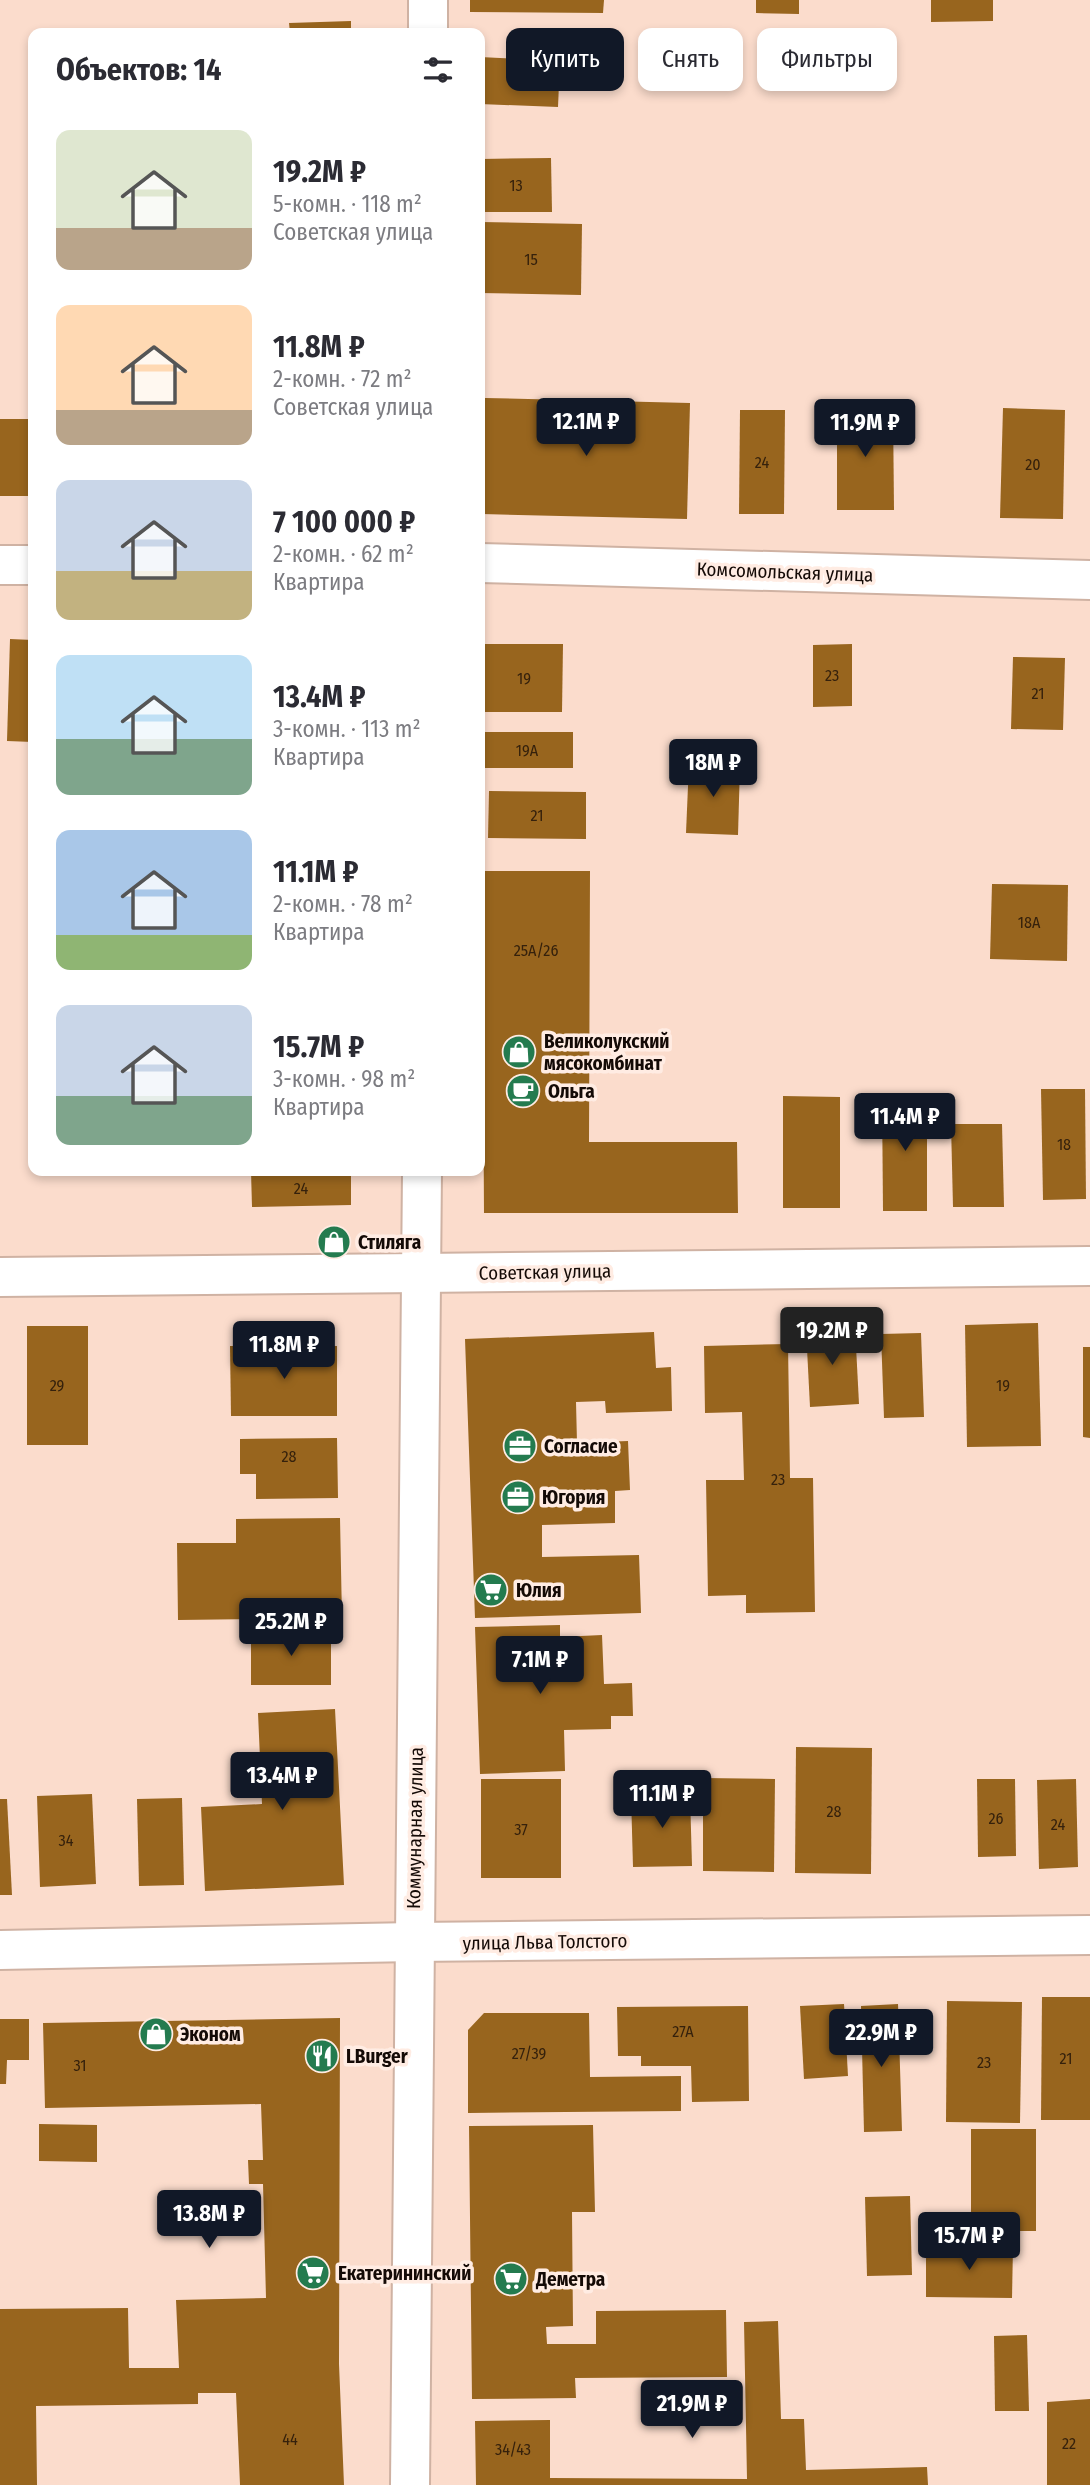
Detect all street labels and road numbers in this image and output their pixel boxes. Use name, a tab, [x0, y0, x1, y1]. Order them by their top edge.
street label: Комсомольская улица	[696, 557, 874, 587]
street label: Советская улица	[479, 1259, 611, 1285]
street label: Коммунарная улица	[402, 1747, 428, 1909]
street label: улица Льва Толстого	[462, 1929, 628, 1955]

